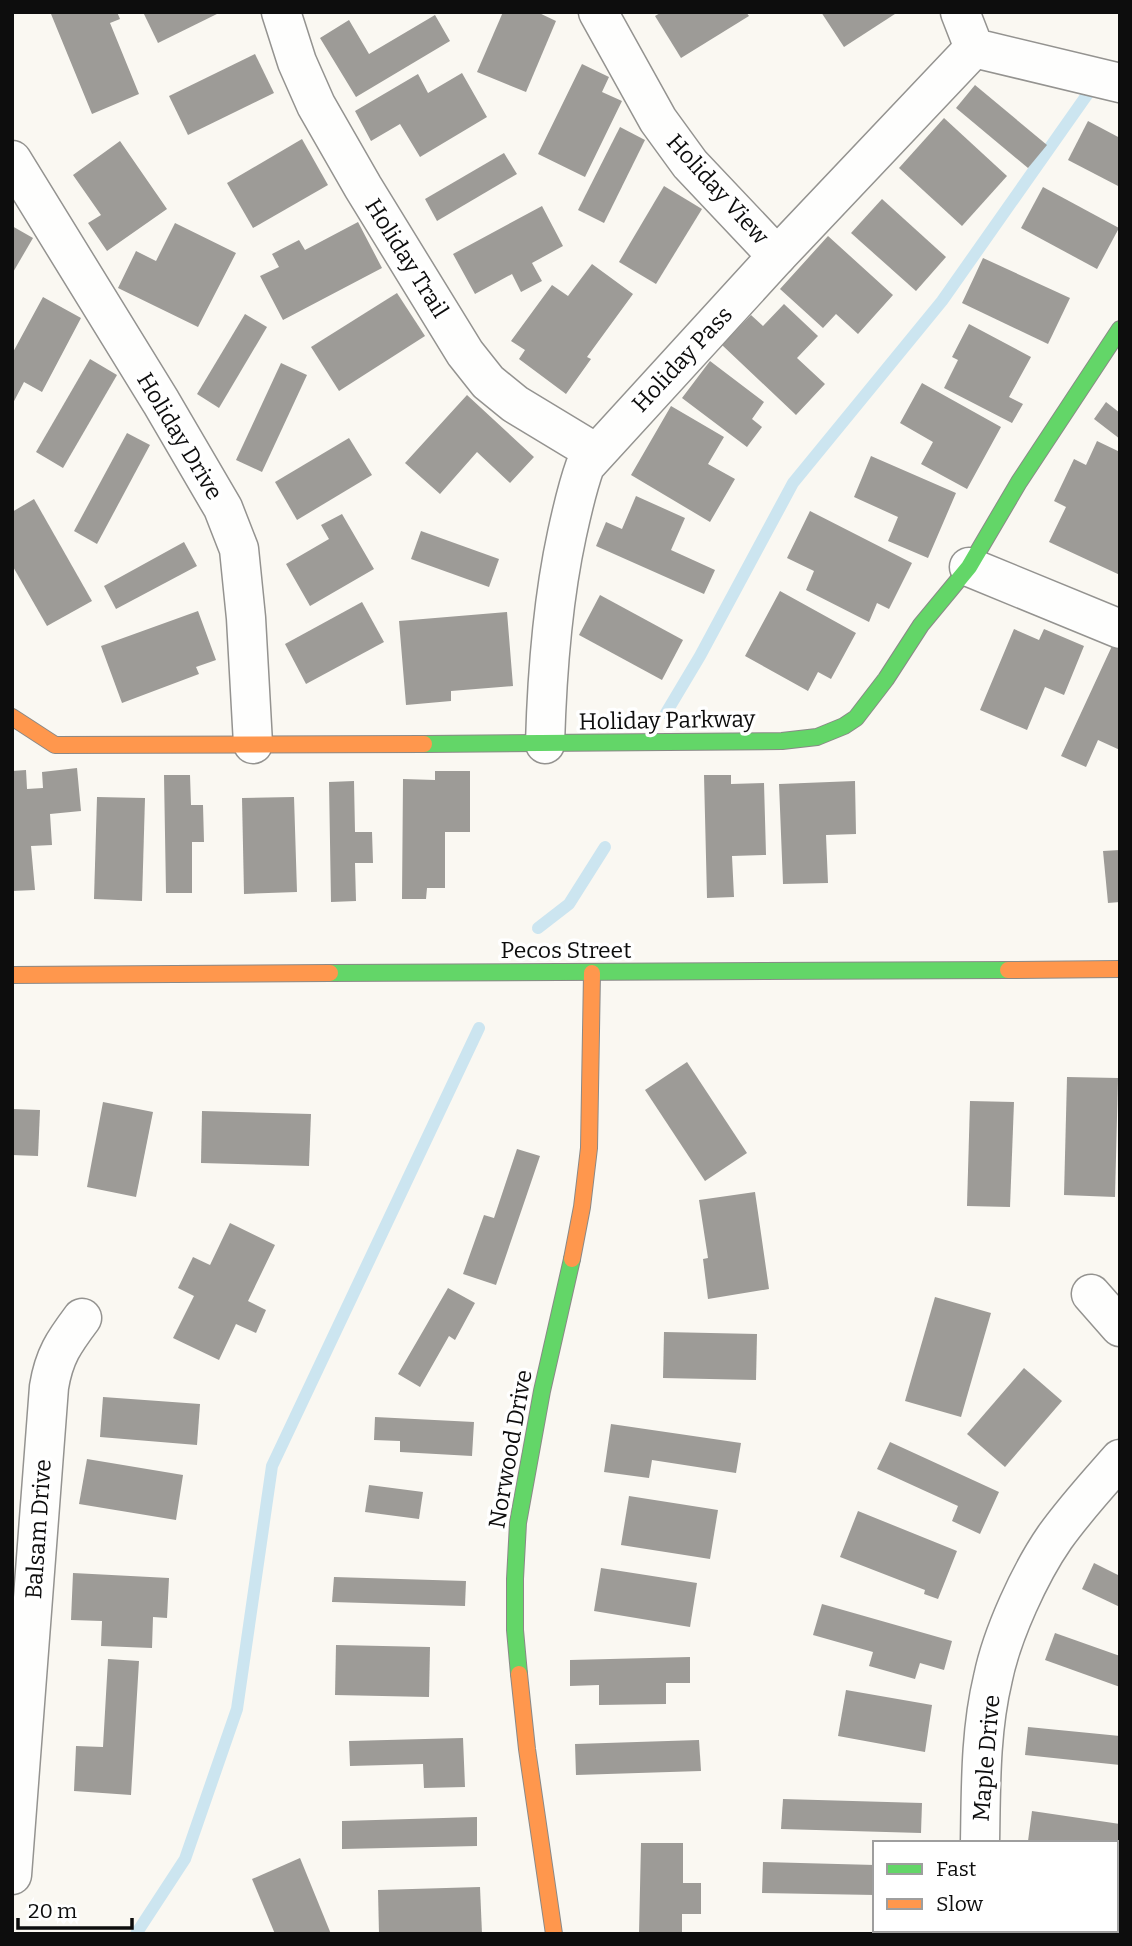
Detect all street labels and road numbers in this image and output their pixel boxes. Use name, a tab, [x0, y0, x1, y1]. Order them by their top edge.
street label: Holiday View	[661, 128, 775, 250]
street label: Holiday Trail	[359, 193, 455, 323]
street label: Holiday Pass	[626, 300, 738, 418]
street label: Holiday Drive	[131, 367, 229, 505]
street label: Holiday Parkway	[578, 704, 756, 736]
street label: Pecos Street	[500, 936, 632, 964]
street label: Norwood Drive	[482, 1367, 538, 1531]
street label: Balsam Drive	[19, 1458, 57, 1600]
street label: Maple Drive	[967, 1694, 1005, 1822]

